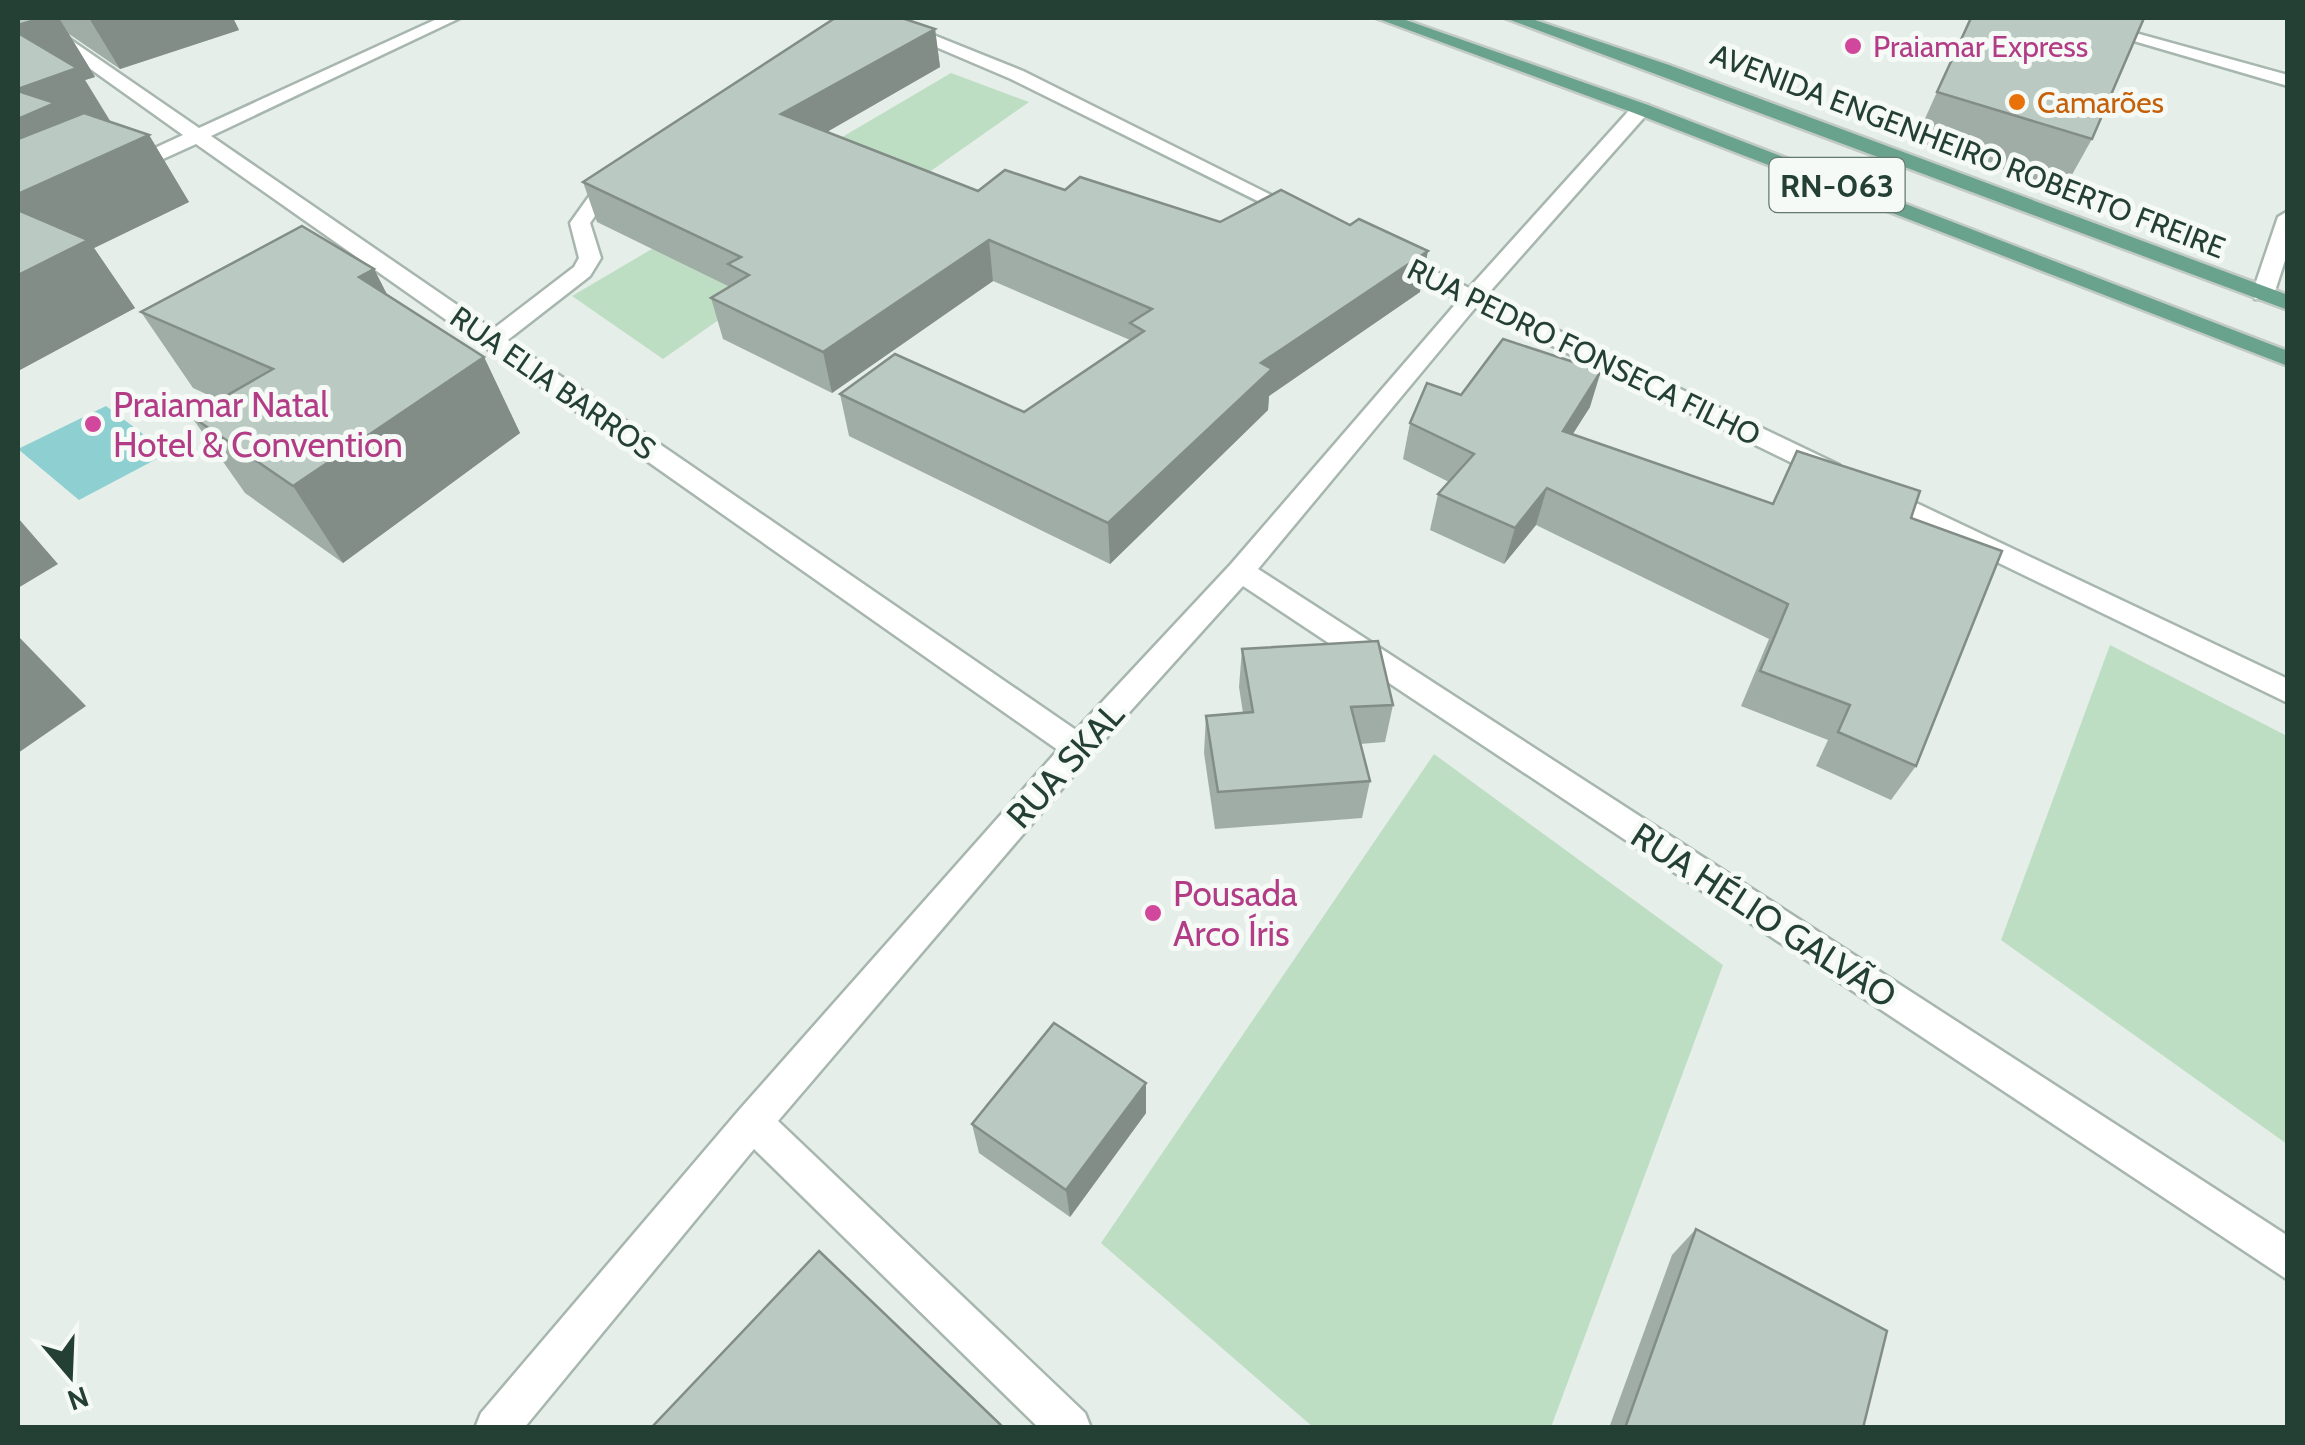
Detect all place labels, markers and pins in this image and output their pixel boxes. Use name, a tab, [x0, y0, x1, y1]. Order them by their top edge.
place label: Praiamar Express	[1873, 28, 2088, 65]
marker: Praiamar Express	[1842, 35, 1864, 57]
place label: Camarões	[2037, 84, 2164, 121]
marker: Camarões	[2006, 91, 2028, 113]
place label: Praiamar Natal Hotel & Convention	[113, 383, 403, 466]
marker: Praiamar Natal Hotel & Convention	[82, 413, 104, 435]
place label: Pousada Arco Íris	[1173, 872, 1298, 955]
marker: Pousada Arco Íris	[1142, 902, 1164, 924]

